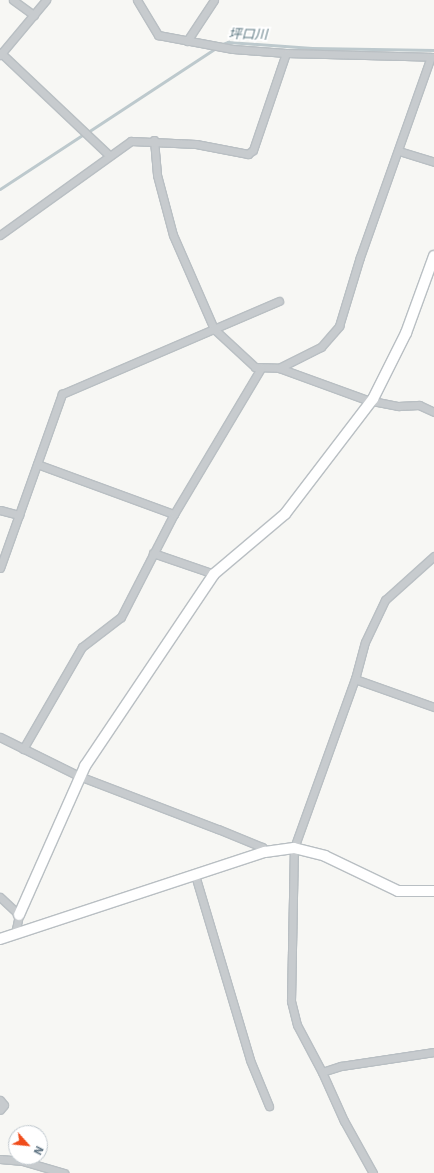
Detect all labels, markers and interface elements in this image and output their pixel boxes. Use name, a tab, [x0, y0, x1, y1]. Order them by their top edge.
water label: 坪口川	[228, 27, 268, 43]
north arrow	[8, 1125, 48, 1165]
text: N	[31, 1144, 46, 1157]

